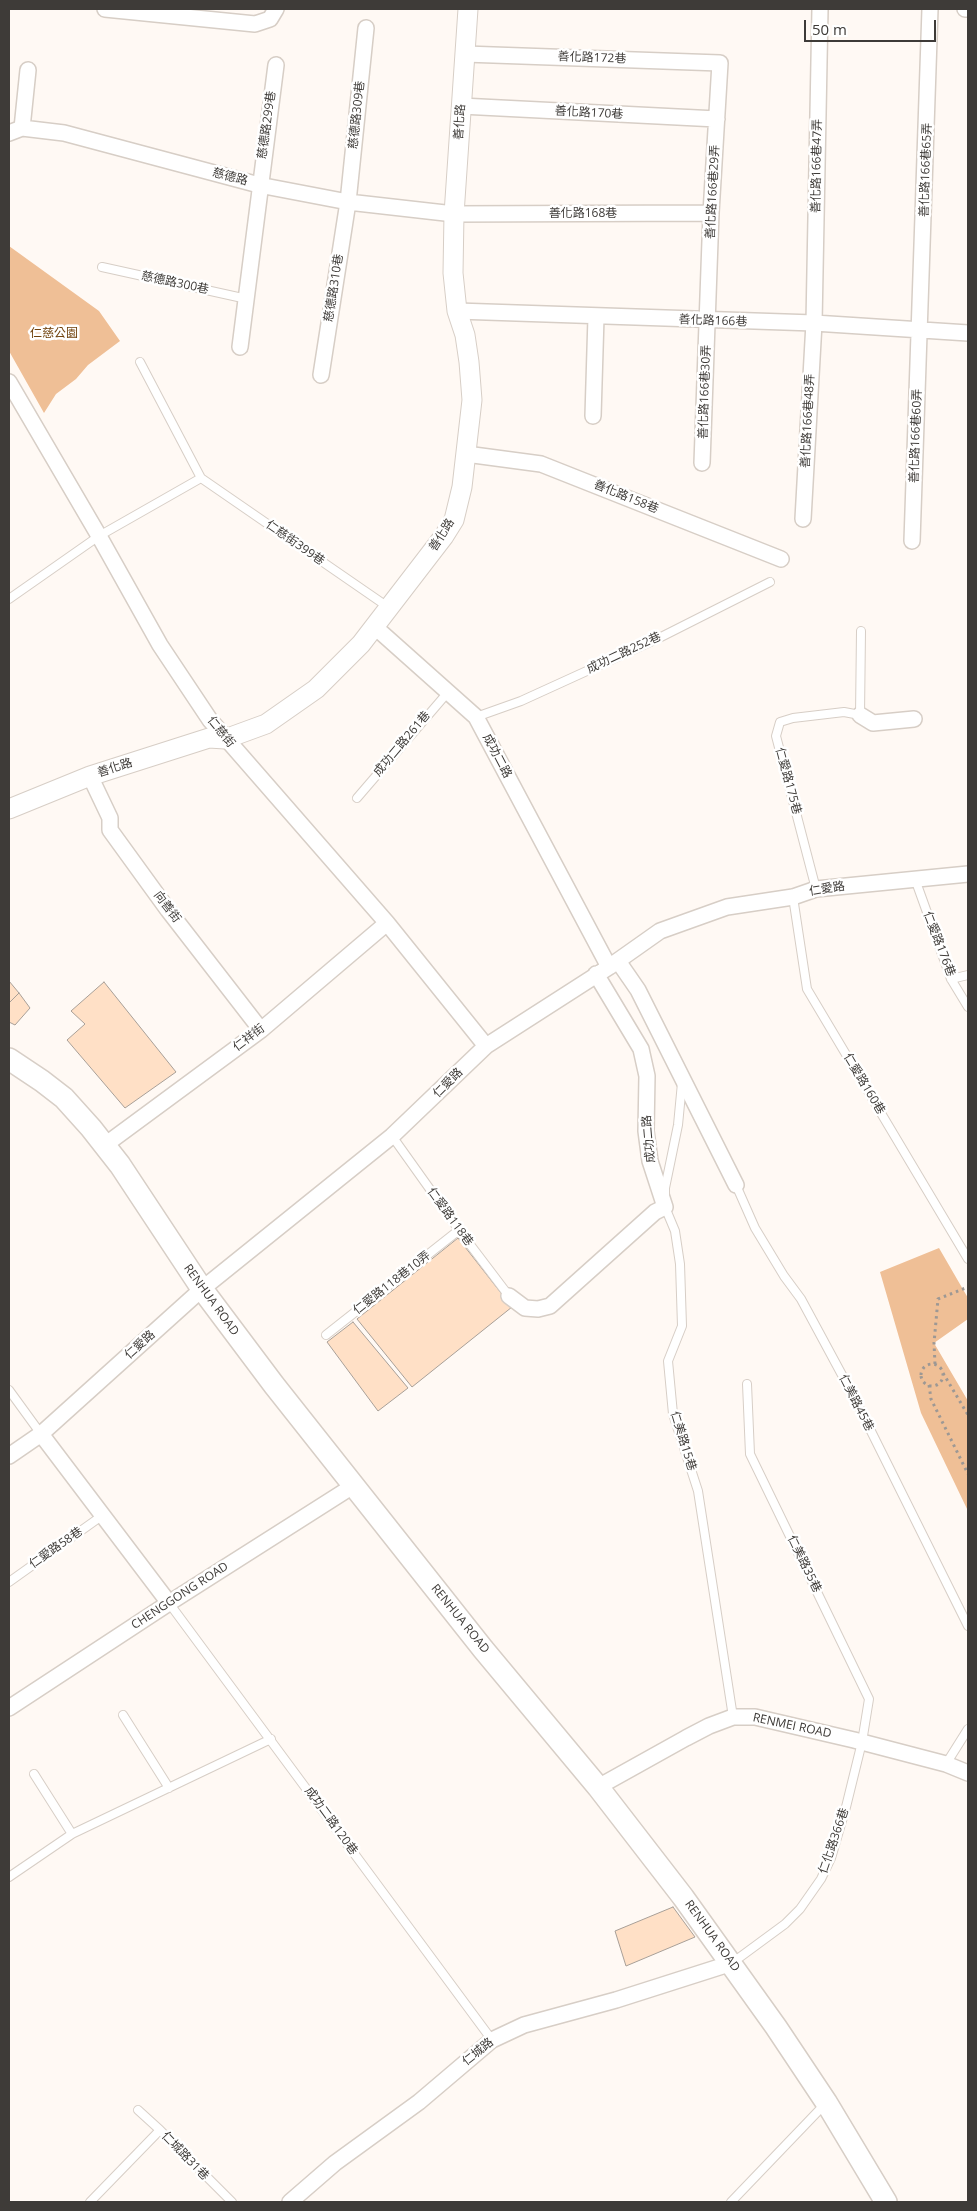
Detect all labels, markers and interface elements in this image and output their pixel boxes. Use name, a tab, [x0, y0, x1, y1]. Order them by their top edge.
scale bar	[807, 10, 940, 42]
text: 50 m	[812, 19, 847, 39]
street label: 善化路172巷	[557, 50, 627, 66]
street label: 慈德路309巷	[346, 80, 368, 150]
street label: 慈德路299巷	[255, 90, 279, 160]
street label: 善化路	[452, 104, 468, 140]
street label: 善化路170巷	[554, 104, 624, 122]
street label: 善化路166巷47弄	[809, 119, 825, 213]
street label: 善化路166巷65弄	[917, 123, 935, 217]
street label: 善化路166巷29弄	[703, 145, 723, 239]
street label: 慈德路	[211, 165, 249, 189]
street label: 善化路168巷	[549, 207, 617, 221]
street label: 慈德路310巷	[322, 253, 346, 323]
street label: 慈德路300巷	[140, 269, 210, 297]
street label: 善化路166巷	[678, 313, 748, 329]
park label: 仁慈公園	[30, 327, 78, 341]
street label: 善化路166巷30弄	[696, 345, 714, 439]
street label: 善化路166巷48弄	[798, 374, 818, 468]
street label: 善化路166巷60弄	[907, 389, 925, 483]
street label: 善化路158巷	[592, 477, 660, 517]
street label: 善化路	[426, 516, 458, 554]
street label: 仁慈街399巷	[263, 517, 327, 569]
street label: 成功二路252巷	[584, 629, 664, 677]
street label: 成功二路261巷	[371, 709, 433, 779]
street label: 仁慈街	[204, 713, 238, 751]
street label: 成功二路	[479, 731, 515, 781]
street label: 仁愛路175巷	[772, 746, 804, 816]
street label: 善化路	[96, 756, 134, 780]
street label: 仁愛路	[808, 879, 846, 899]
street label: 向善街	[150, 888, 184, 926]
street label: 仁愛路176巷	[920, 909, 958, 979]
street label: 仁祥街	[230, 1021, 268, 1055]
street label: 仁愛路160巷	[840, 1051, 888, 1117]
street label: 仁愛路	[430, 1065, 466, 1101]
street label: 成功二路	[640, 1114, 658, 1164]
street label: 仁愛路118巷	[424, 1185, 476, 1249]
street label: 仁愛路118巷10弄	[350, 1248, 434, 1318]
street label: RENHUA ROAD	[180, 1262, 242, 1338]
street label: 仁愛路	[122, 1328, 158, 1362]
street label: 仁美路45巷	[836, 1372, 876, 1434]
street label: 仁美路15巷	[667, 1409, 699, 1473]
street label: 仁愛路58巷	[27, 1524, 85, 1572]
street label: 仁美路35巷	[784, 1533, 824, 1595]
street label: CHENGGONG ROAD	[129, 1559, 231, 1633]
street label: RENHUA ROAD	[428, 1582, 492, 1656]
street label: RENMEI ROAD	[751, 1711, 833, 1741]
street label: 成功二路120巷	[301, 1784, 361, 1858]
street label: 仁化路366巷	[816, 1806, 852, 1876]
street label: RENHUA ROAD	[681, 1898, 743, 1974]
street label: 仁城路	[459, 2035, 497, 2069]
street label: 仁城路31巷	[158, 2129, 212, 2183]

